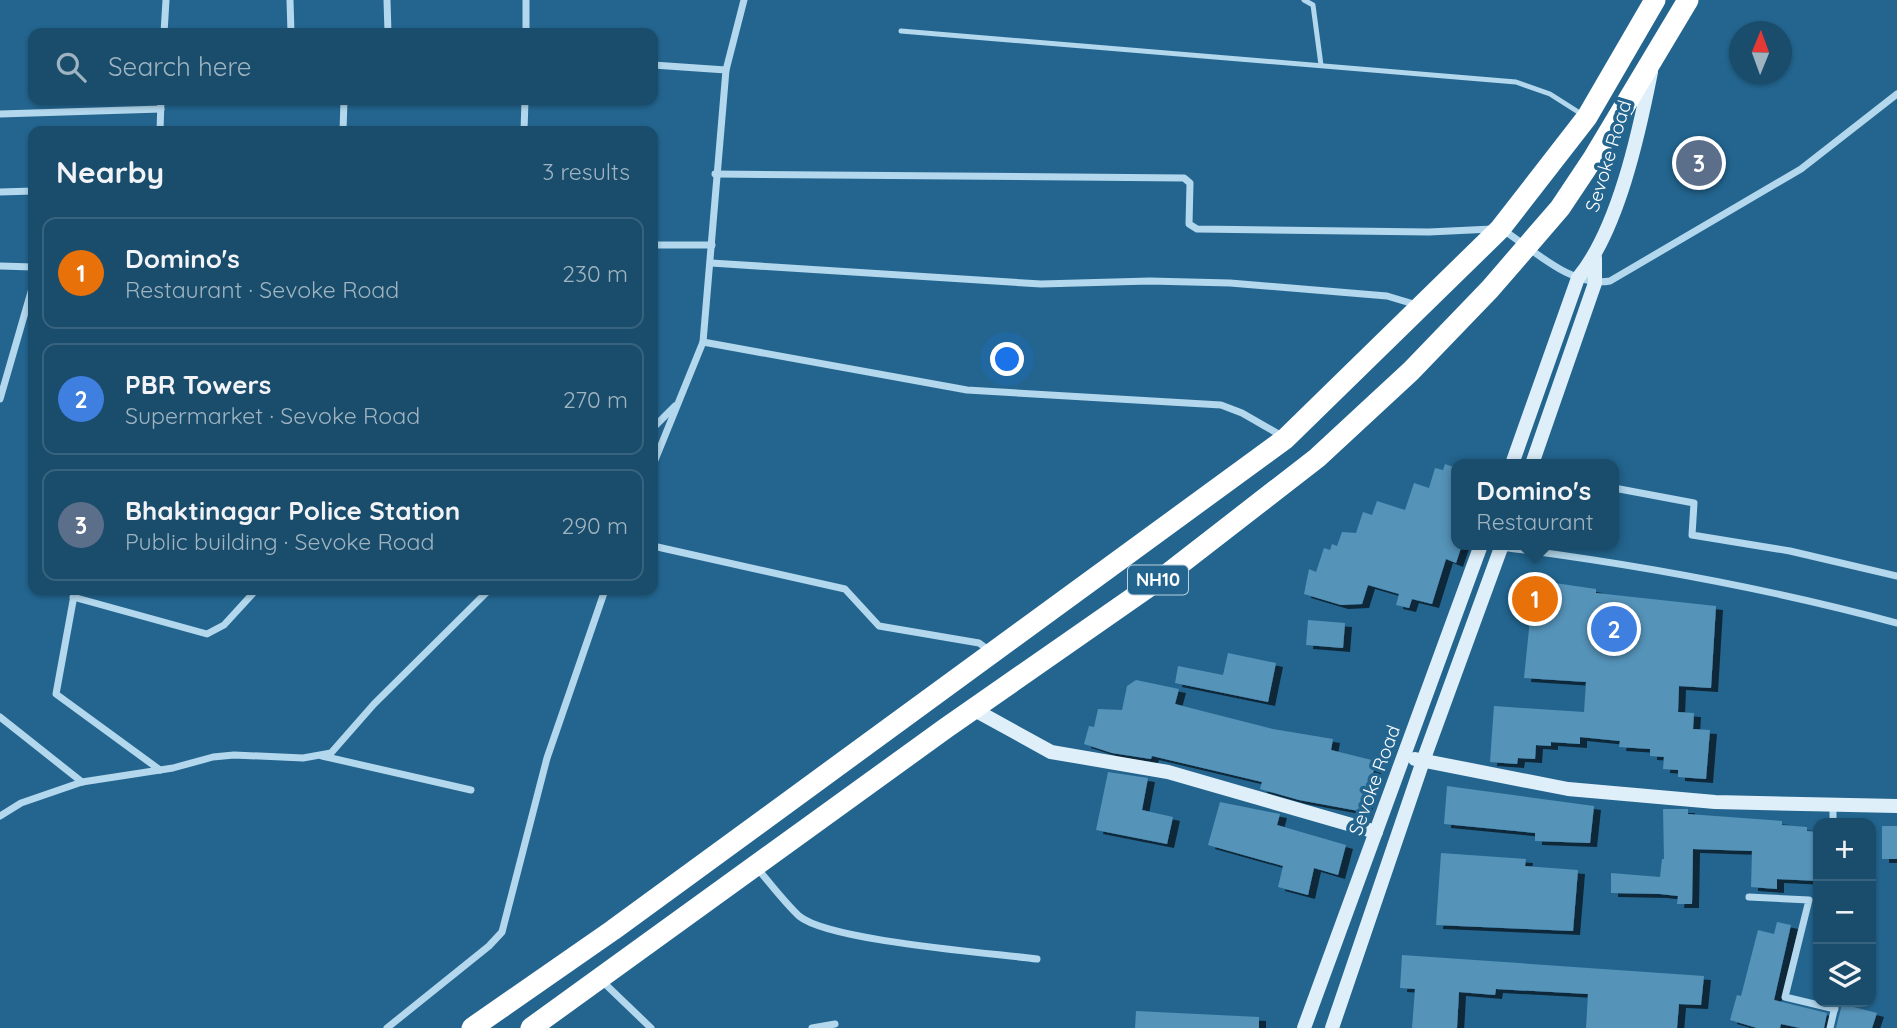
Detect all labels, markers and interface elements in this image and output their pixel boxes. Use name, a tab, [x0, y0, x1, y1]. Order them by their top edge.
north arrow	[1729, 21, 1792, 84]
search box	[28, 28, 658, 105]
icon: search	[52, 48, 90, 86]
text: Search here	[108, 50, 252, 83]
street label: Sevoke Road	[1580, 97, 1636, 215]
pin: 3	[1676, 137, 1722, 189]
text: Nearby	[56, 153, 164, 191]
text: 3 results	[542, 157, 630, 186]
text: Domino's	[125, 242, 240, 275]
text: 1	[77, 259, 85, 288]
text: 230 m	[562, 259, 628, 288]
text: Restaurant · Sevoke Road	[125, 275, 399, 304]
your location	[990, 342, 1024, 376]
text: PBR Towers	[125, 368, 271, 401]
text: 2	[74, 385, 88, 414]
text: 270 m	[563, 385, 628, 414]
text: Supermarket · Sevoke Road	[125, 401, 420, 430]
popup	[1451, 459, 1619, 550]
text: Domino's	[1476, 474, 1591, 507]
text: Bhaktinagar Police Station	[125, 494, 460, 527]
text: Restaurant	[1476, 507, 1594, 536]
text: 3	[75, 511, 87, 540]
text: 290 m	[561, 511, 628, 540]
text: Public building · Sevoke Road	[125, 527, 434, 556]
road number: NH10	[1128, 566, 1188, 594]
pin: 1	[1512, 573, 1558, 625]
pin: 2	[1591, 603, 1637, 655]
street label: Sevoke Road	[1343, 722, 1405, 838]
map controls	[1813, 818, 1876, 1007]
button: +	[1813, 818, 1876, 881]
button: −	[1813, 881, 1876, 944]
button: layers	[1813, 944, 1876, 1007]

